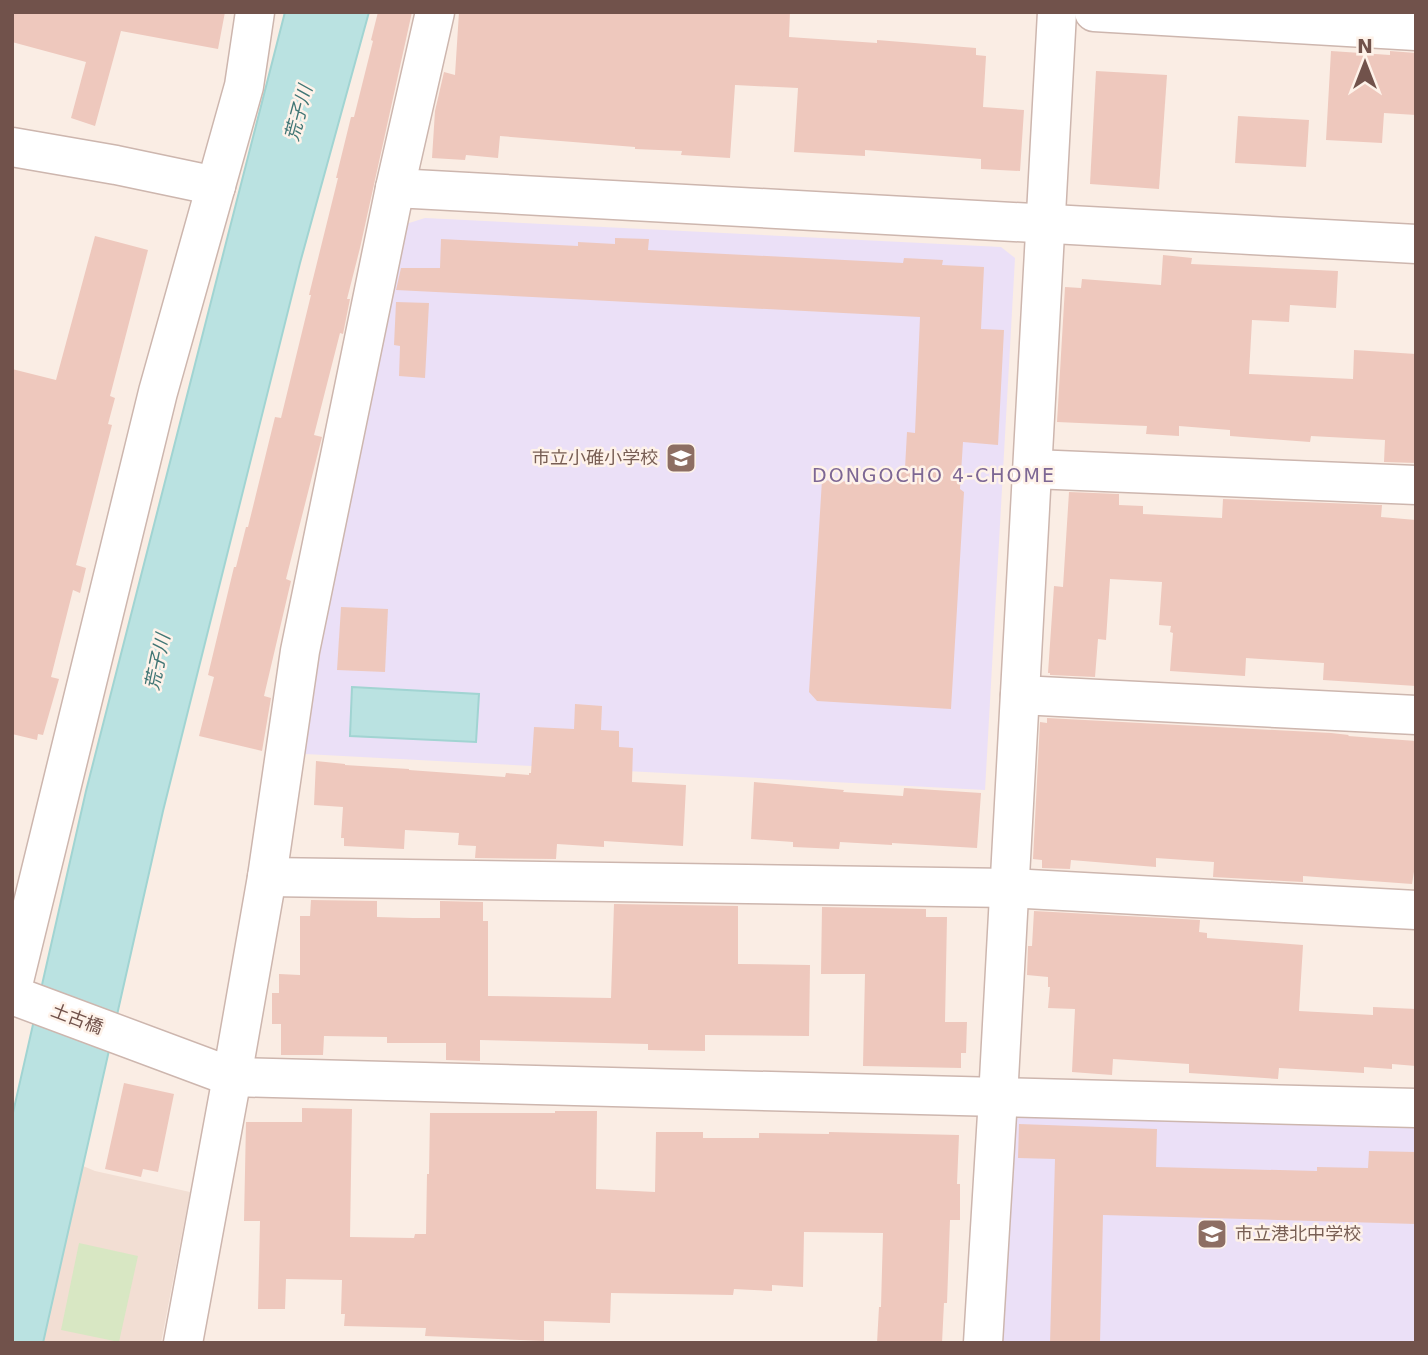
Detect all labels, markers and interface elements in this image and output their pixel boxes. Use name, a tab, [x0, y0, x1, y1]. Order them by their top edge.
north arrow	[1330, 28, 1400, 98]
text: N	[1357, 35, 1373, 57]
water label: 荒子川	[280, 81, 317, 143]
school or university icon: 市立小碓小学校	[664, 441, 698, 475]
place label: 市立小碓小学校	[532, 447, 658, 468]
district label: DONGOCHO 4-CHOME	[812, 464, 1056, 486]
water label: 荒子川	[140, 630, 174, 692]
street label: 土古橋	[48, 999, 106, 1038]
school or university icon: 市立港北中学校	[1195, 1217, 1229, 1251]
place label: 市立港北中学校	[1235, 1223, 1361, 1244]

